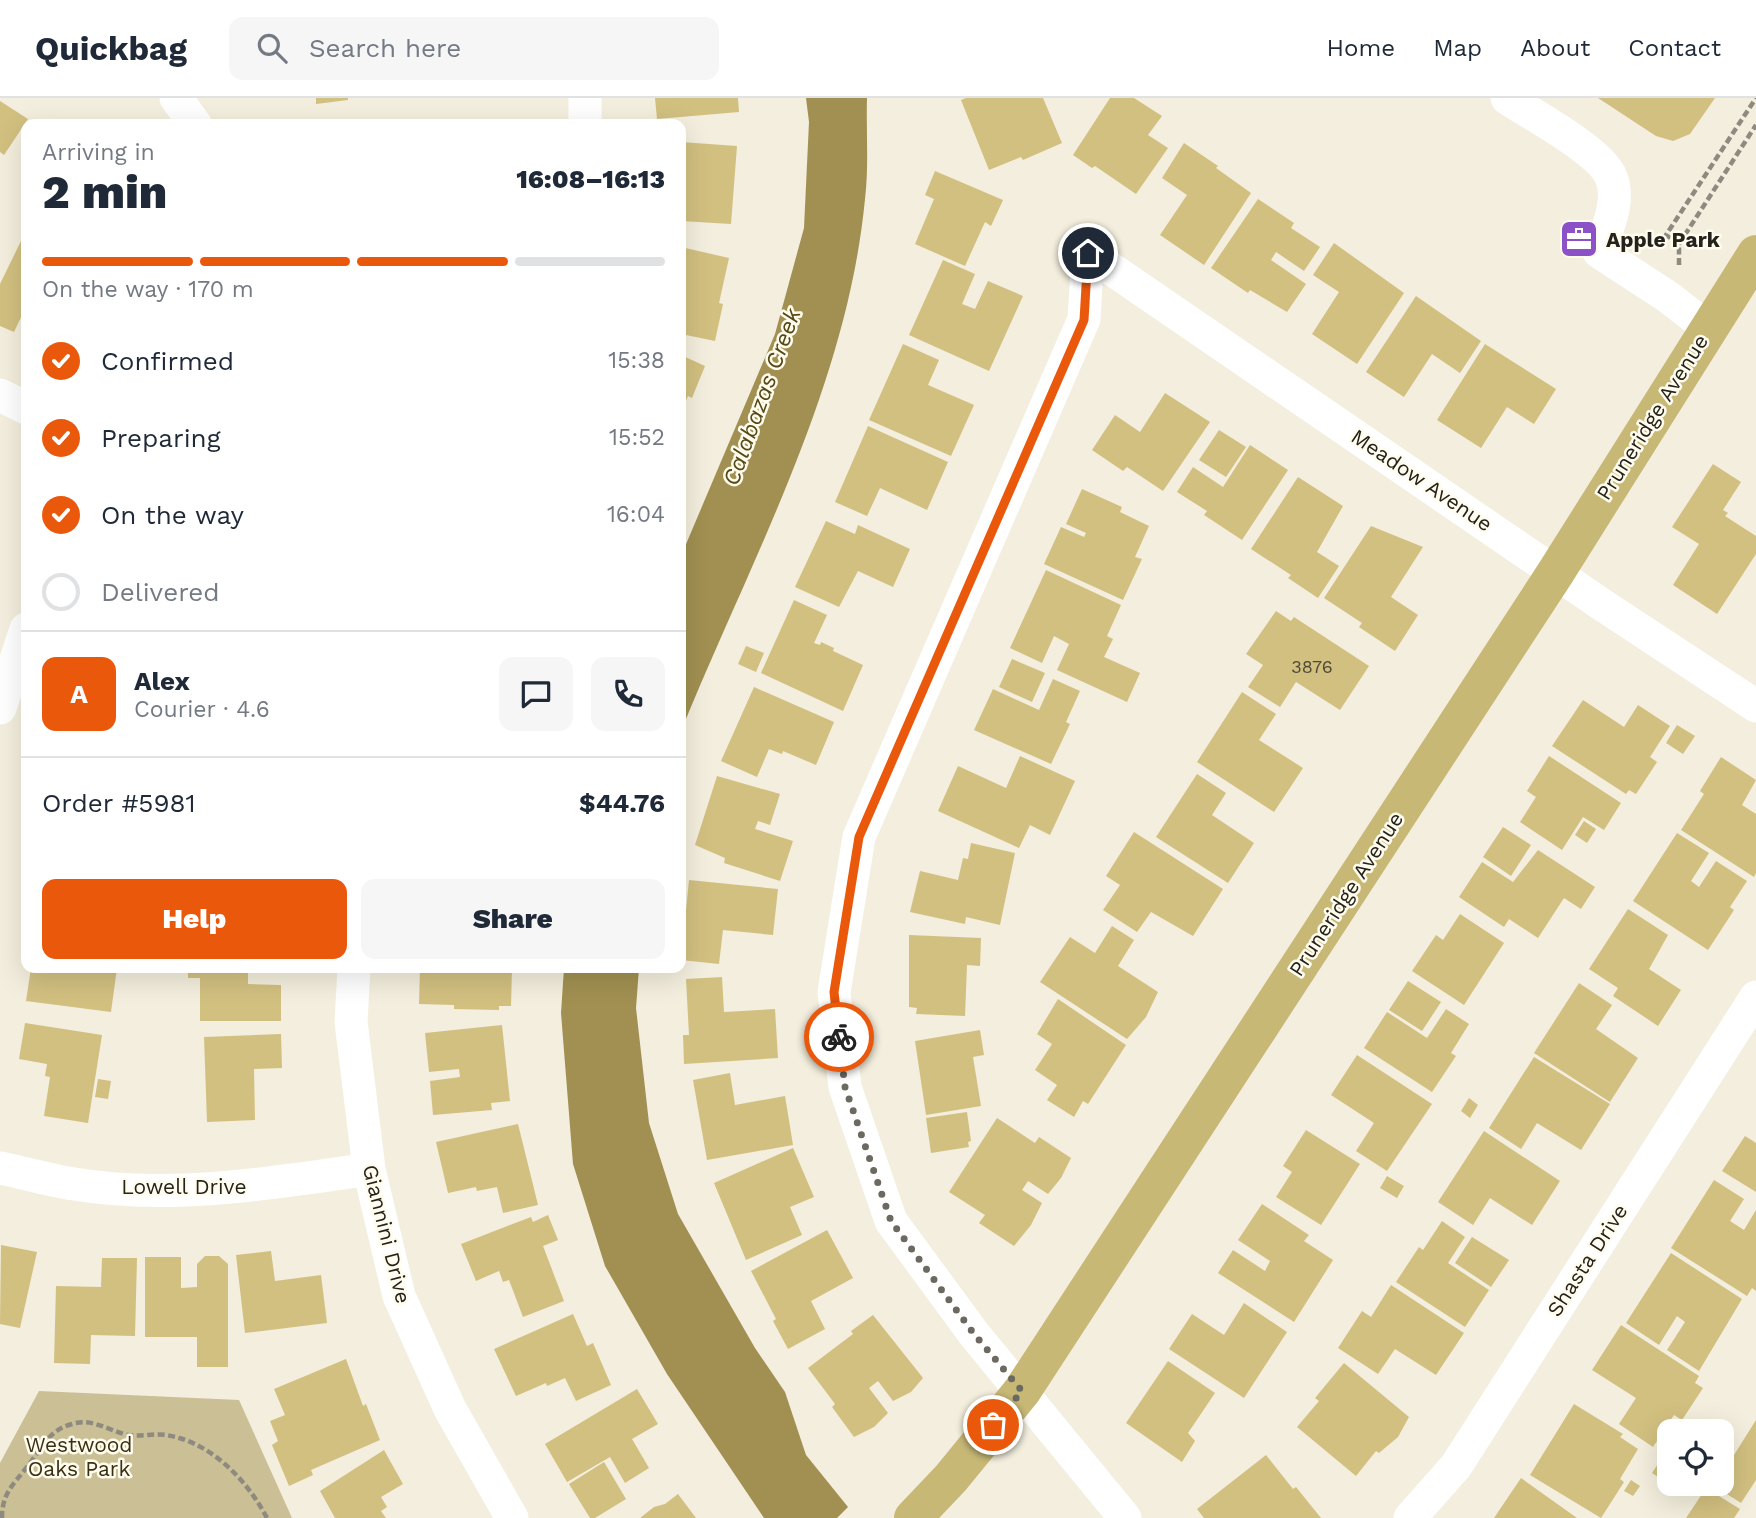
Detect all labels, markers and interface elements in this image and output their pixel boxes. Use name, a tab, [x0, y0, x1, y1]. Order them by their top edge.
search box	[229, 17, 719, 80]
text: Quickbag	[35, 29, 187, 68]
icon: search	[253, 29, 291, 67]
text: Search here	[309, 33, 461, 63]
text: Home	[1327, 34, 1395, 62]
text: Map	[1433, 34, 1482, 62]
text: About	[1520, 34, 1590, 62]
text: Contact	[1628, 34, 1721, 62]
text: Arriving in	[42, 139, 155, 166]
text: 16:08–16:13	[516, 164, 665, 194]
text: 2 min	[42, 165, 167, 219]
office icon: Apple Park	[1558, 218, 1600, 260]
pin	[1058, 223, 1118, 283]
place label: Apple Park	[1606, 227, 1721, 252]
icon: home	[1069, 234, 1107, 272]
text: On the way · 170 m	[42, 276, 254, 303]
water label: Calabazas Creek	[717, 303, 807, 489]
street label: Pruneridge Avenue	[1591, 330, 1713, 504]
icon: check	[42, 342, 80, 380]
text: Confirmed	[101, 346, 234, 376]
text: 15:38	[608, 347, 665, 374]
icon: check	[42, 419, 80, 457]
text: Preparing	[101, 423, 221, 453]
text: 15:52	[609, 424, 665, 451]
street label: Meadow Avenue	[1347, 424, 1497, 536]
icon: check	[42, 496, 80, 534]
text: On the way	[101, 500, 244, 530]
text: 16:04	[607, 501, 665, 528]
text: Delivered	[101, 577, 220, 607]
house number: 3876	[1291, 656, 1333, 677]
button: chat	[499, 657, 573, 731]
button: phone	[591, 657, 665, 731]
text: Alex	[134, 666, 190, 696]
text: A	[70, 679, 88, 709]
text: Courier · 4.6	[134, 696, 270, 723]
text: Order #5981	[42, 788, 196, 818]
text: $44.76	[579, 788, 665, 818]
street label: Pruneridge Avenue	[1284, 807, 1408, 981]
button: Help	[42, 879, 347, 959]
button: Share	[361, 879, 665, 959]
courier	[804, 1002, 874, 1072]
icon: bike	[820, 1018, 858, 1056]
street label: Giannini Drive	[358, 1162, 416, 1306]
street label: Lowell Drive	[121, 1174, 247, 1199]
street label: Shasta Drive	[1541, 1199, 1633, 1321]
pin	[963, 1395, 1023, 1455]
icon: bag	[974, 1406, 1012, 1444]
map controls	[1657, 1419, 1734, 1496]
button: locate	[1657, 1419, 1734, 1496]
park label: Westwood Oaks Park	[25, 1432, 133, 1481]

